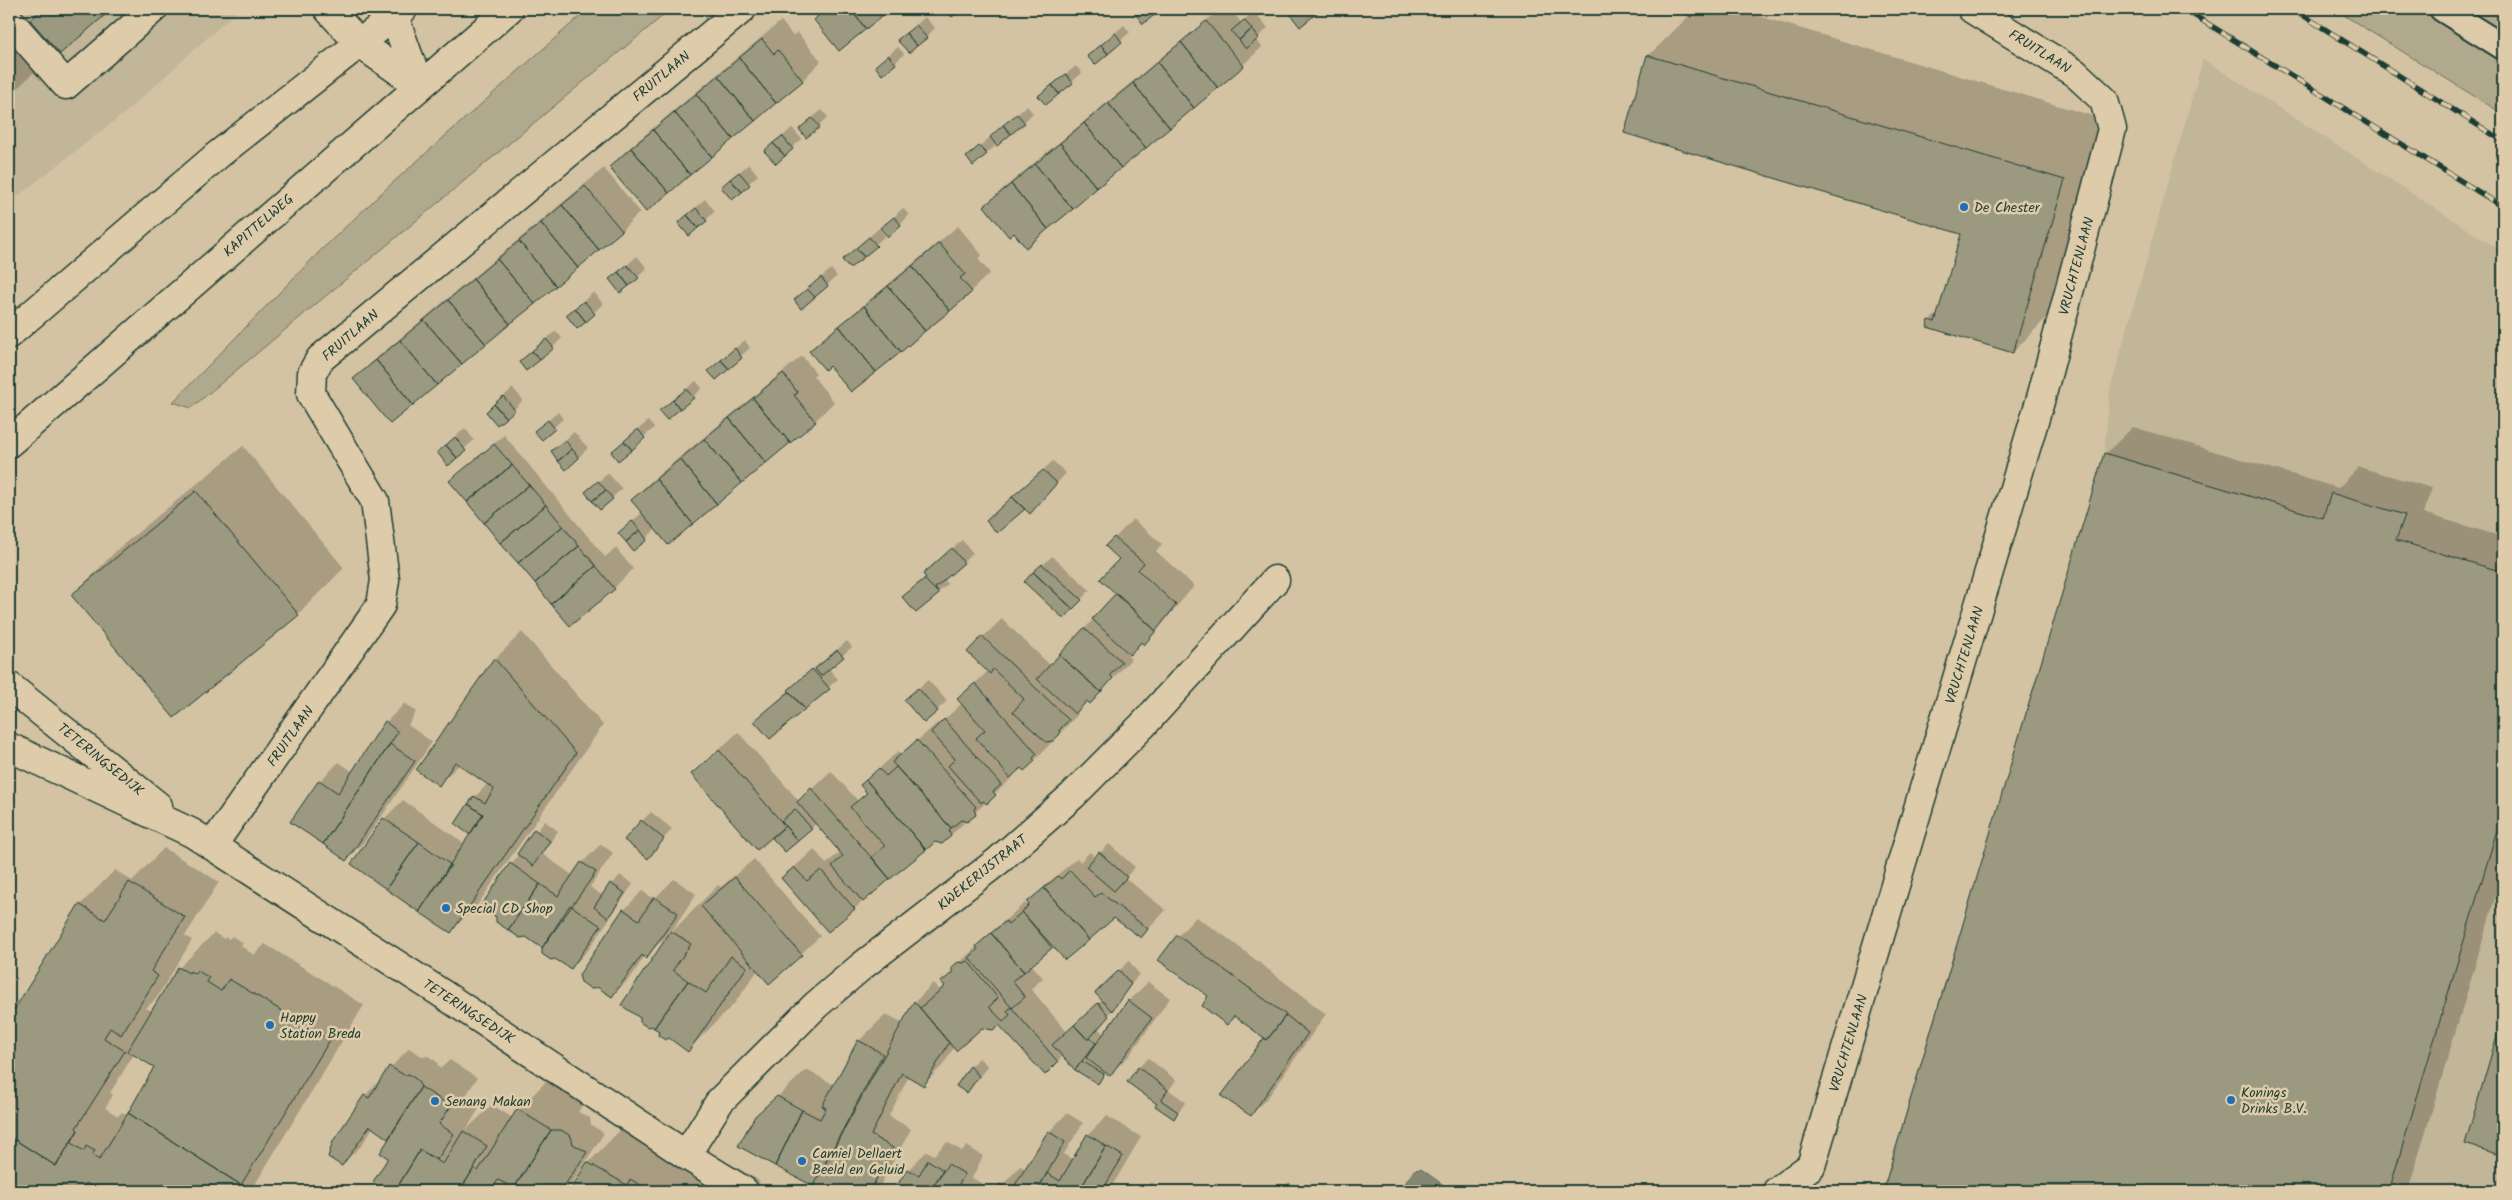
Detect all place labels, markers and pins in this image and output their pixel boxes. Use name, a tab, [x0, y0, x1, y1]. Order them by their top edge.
place label: De Chester	[1974, 197, 2041, 219]
marker: De Chester	[1958, 201, 1970, 213]
place label: Special CD Shop	[456, 898, 553, 920]
marker: Special CD Shop	[440, 902, 452, 914]
place label: Happy Station Breda	[280, 1007, 361, 1045]
marker: Happy Station Breda	[264, 1019, 276, 1031]
place label: Konings Drinks B.V.	[2241, 1082, 2307, 1120]
place label: Senang Makan	[445, 1091, 531, 1113]
marker: Konings Drinks B.V.	[2225, 1094, 2237, 1106]
marker: Senang Makan	[429, 1095, 441, 1107]
place label: Camiel Dellaert Beeld en Geluid	[812, 1143, 905, 1181]
marker: Camiel Dellaert Beeld en Geluid	[796, 1155, 808, 1167]

